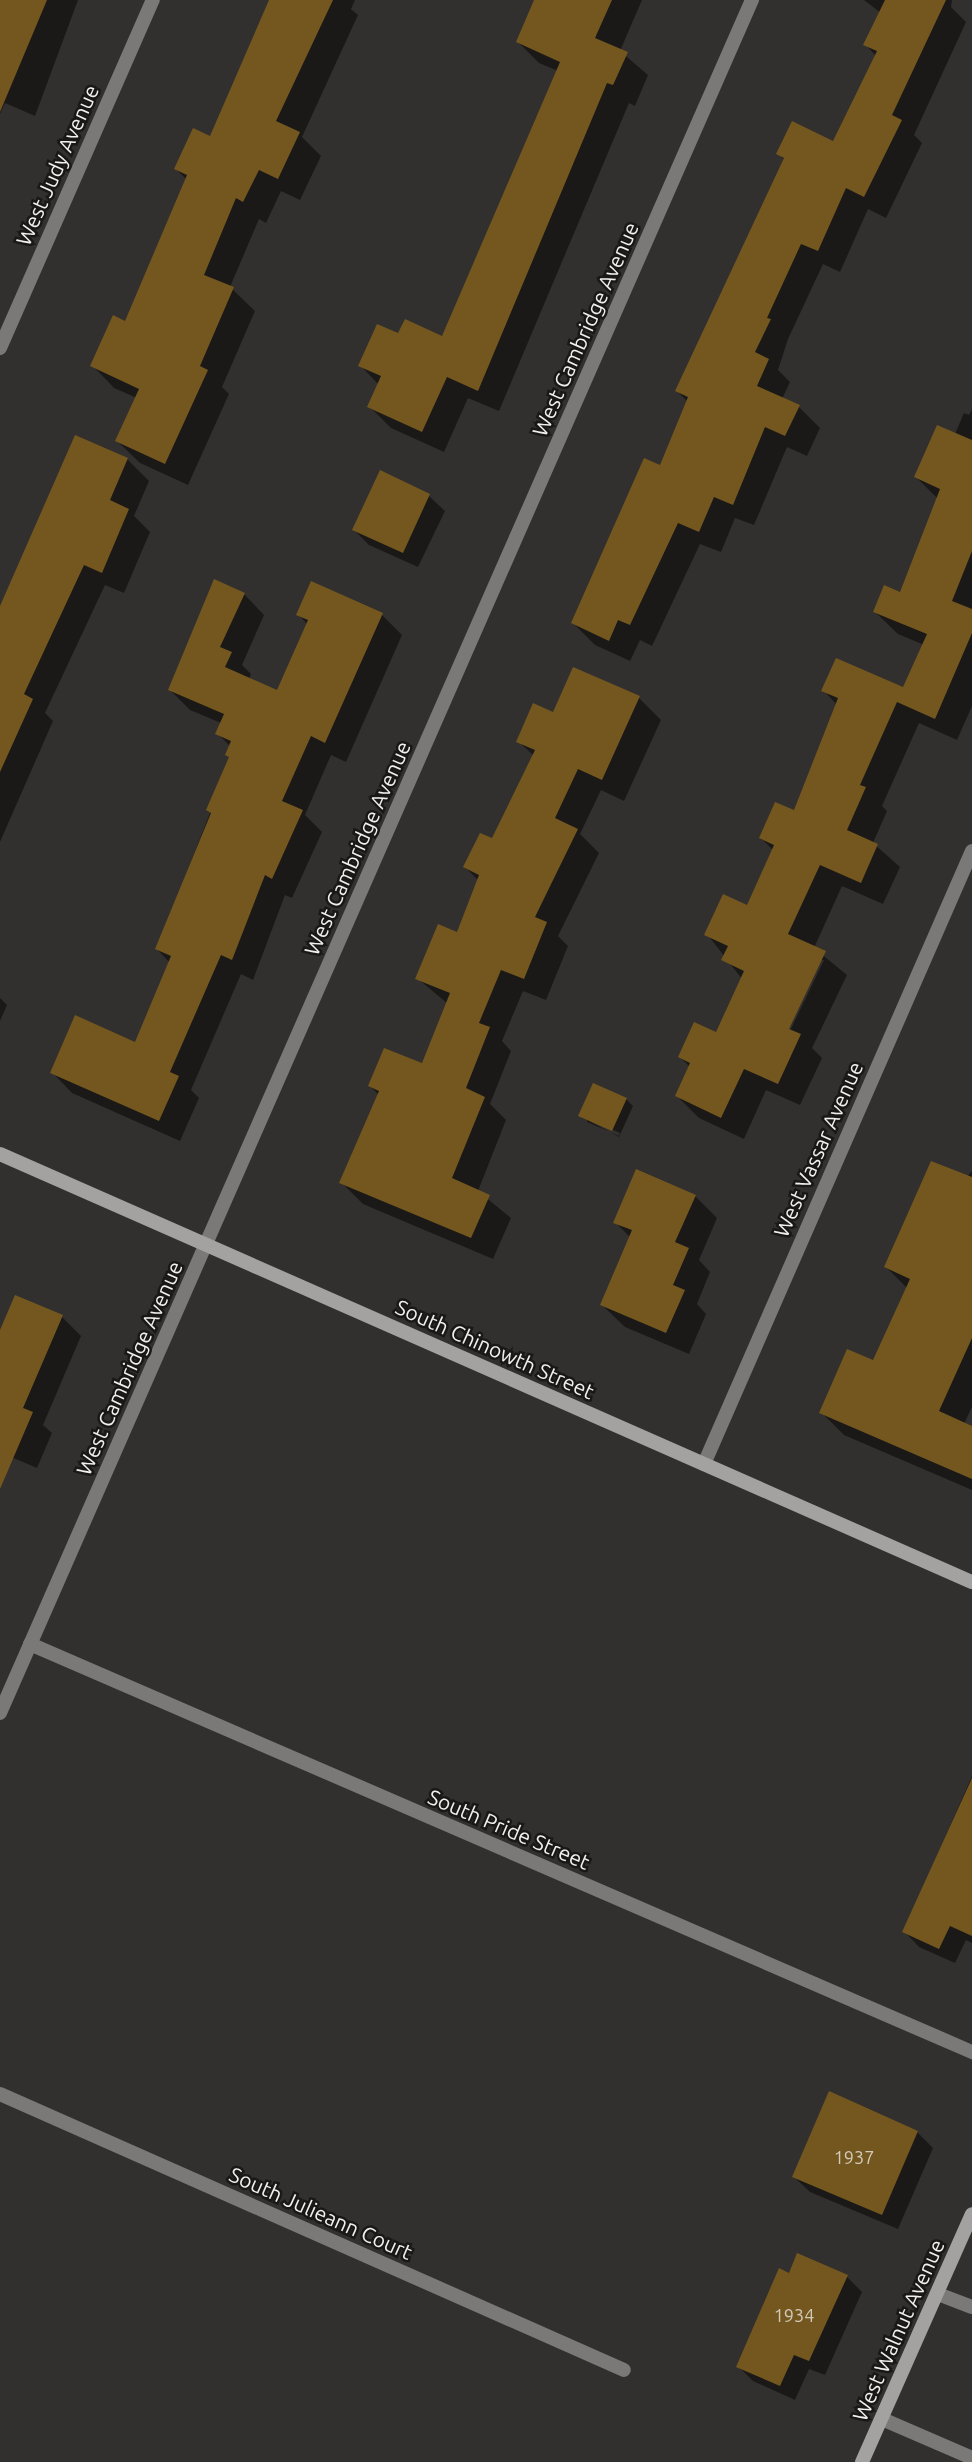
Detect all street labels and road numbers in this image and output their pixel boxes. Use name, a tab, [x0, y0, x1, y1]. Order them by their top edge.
street label: West Judy Avenue	[10, 81, 104, 249]
street label: West Cambridge Avenue	[526, 218, 644, 440]
street label: West Cambridge Avenue	[298, 737, 416, 959]
street label: West Vassar Avenue	[768, 1057, 868, 1241]
street label: West Cambridge Avenue	[70, 1257, 188, 1479]
street label: South Chinowth Street	[392, 1294, 598, 1404]
street label: South Pride Street	[424, 1784, 594, 1874]
street label: South Julieann Court	[226, 2161, 416, 2265]
street label: West Walnut Avenue	[847, 2235, 949, 2425]

